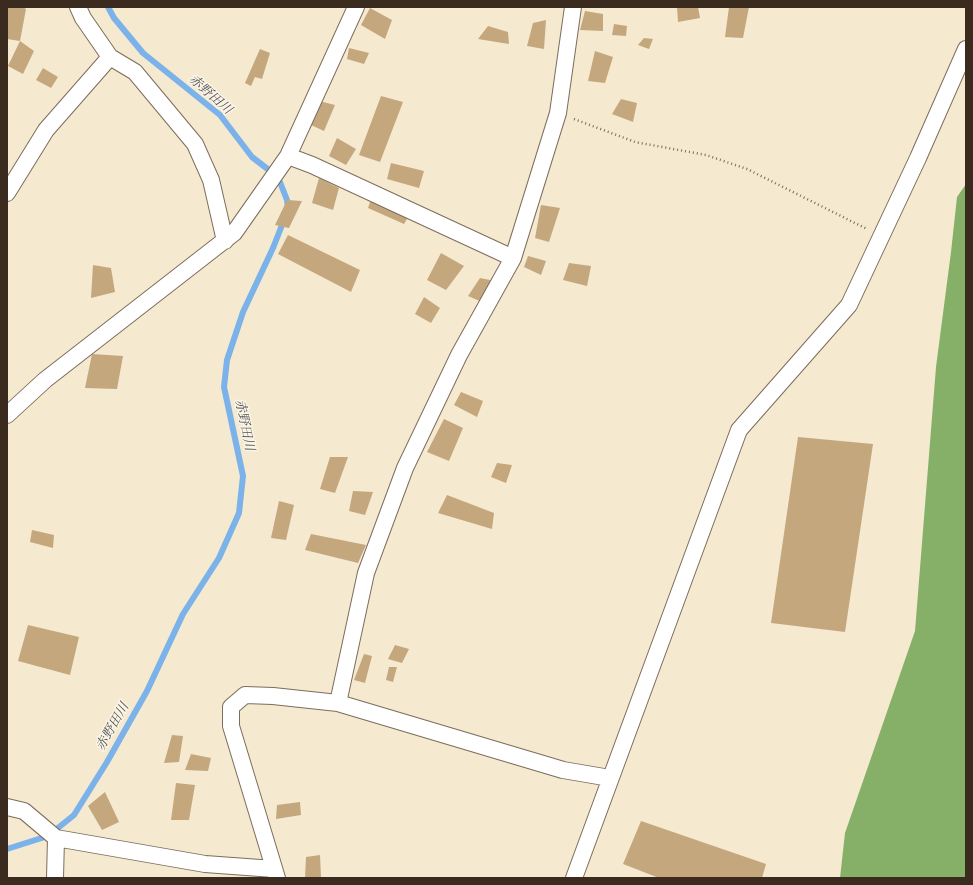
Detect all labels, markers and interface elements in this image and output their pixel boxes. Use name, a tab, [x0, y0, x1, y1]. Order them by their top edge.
water label: 赤野田川	[185, 72, 235, 118]
water label: 赤野田川	[231, 398, 257, 452]
water label: 赤野田川	[93, 701, 133, 753]

